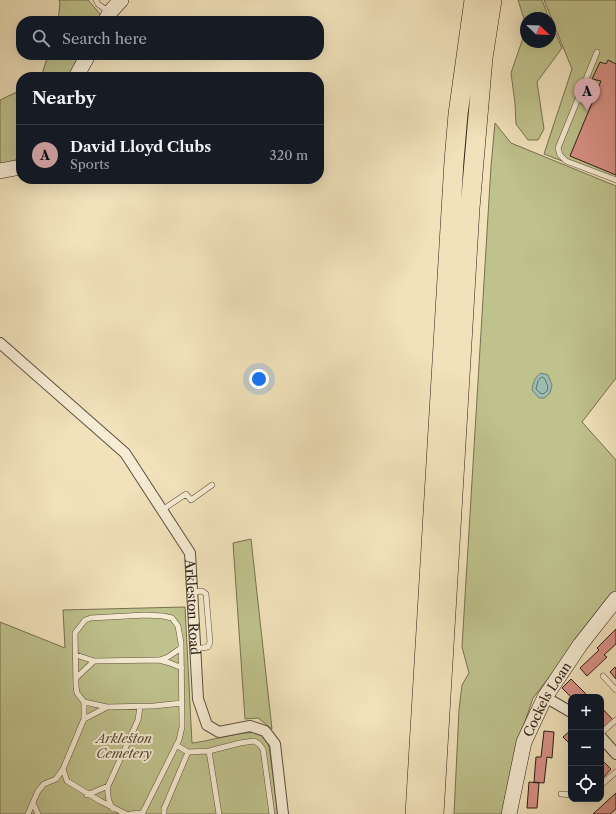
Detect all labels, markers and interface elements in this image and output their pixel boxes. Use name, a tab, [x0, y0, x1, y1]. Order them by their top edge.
north arrow	[520, 12, 556, 48]
search box	[16, 16, 324, 60]
icon: search	[30, 27, 52, 49]
text: Search here	[62, 29, 147, 48]
pin: A	[574, 78, 600, 111]
text: Nearby	[32, 88, 96, 108]
text: David Lloyd Clubs	[70, 137, 211, 156]
text: A	[40, 147, 50, 163]
text: 320 m	[270, 147, 308, 163]
text: Sports	[70, 156, 109, 172]
your location	[249, 369, 269, 389]
street label: Arkleston Road	[182, 558, 204, 655]
street label: Cockels Loan	[520, 659, 574, 739]
map controls	[568, 694, 604, 802]
button: +	[568, 694, 604, 730]
park label: Arkleston Cemetery	[94, 730, 152, 761]
button: −	[568, 730, 604, 766]
button: locate	[568, 766, 604, 802]

